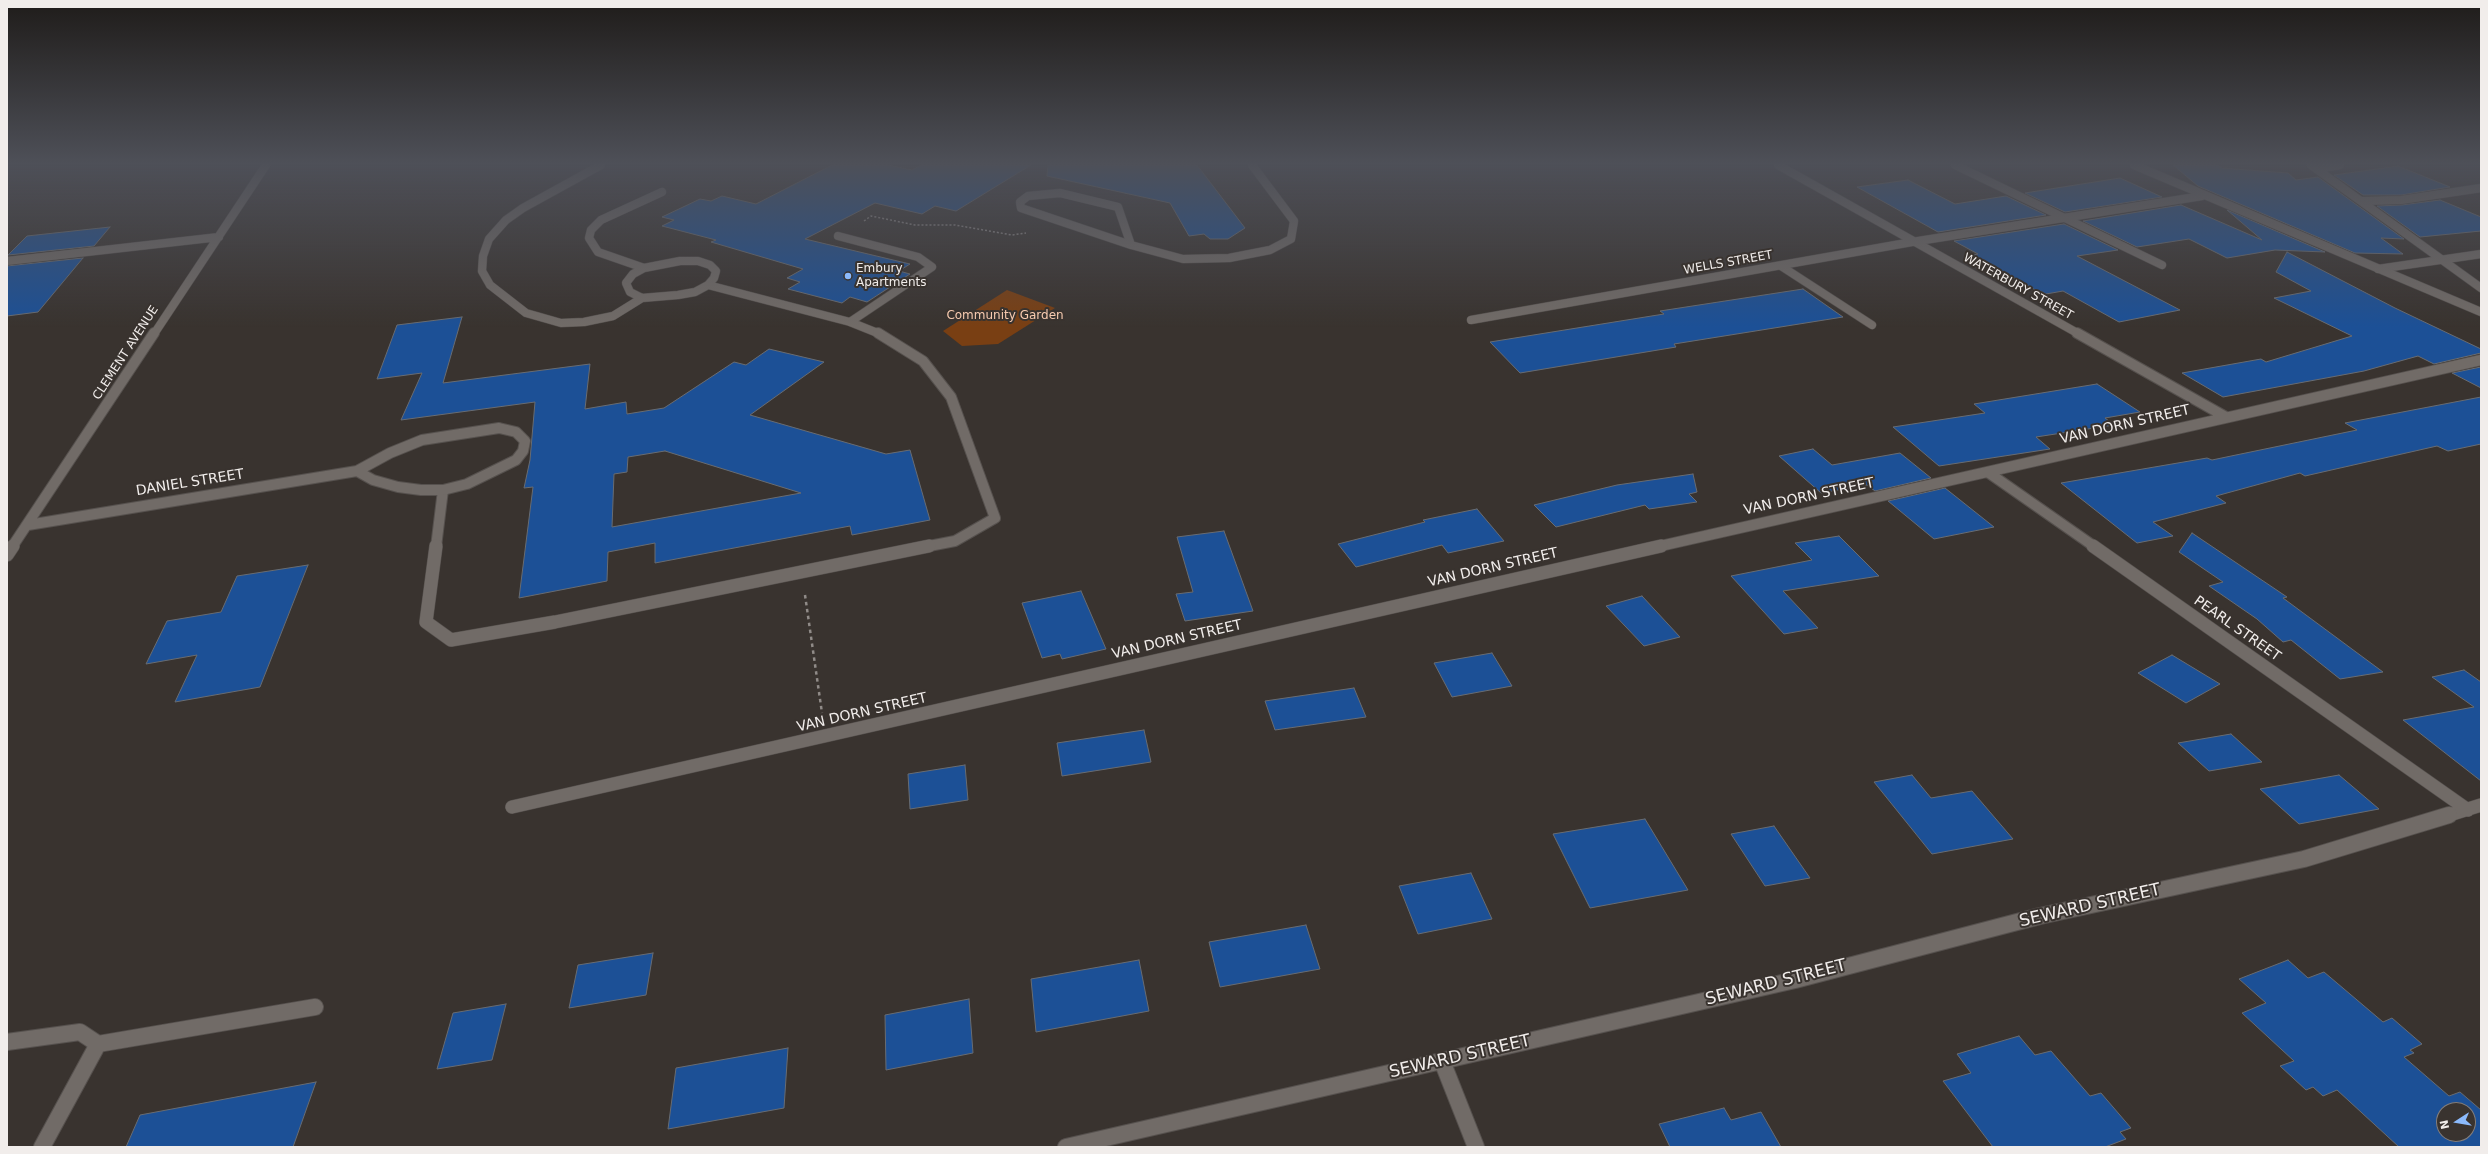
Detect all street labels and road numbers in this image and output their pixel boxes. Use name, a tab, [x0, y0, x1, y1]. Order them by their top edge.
street label: WELLS STREET	[1682, 248, 1774, 278]
street label: WATERBURY STREET	[1961, 251, 2075, 323]
street label: CLEMENT AVENUE	[90, 303, 162, 403]
street label: VAN DORN STREET	[2058, 402, 2192, 448]
street label: DANIEL STREET	[135, 466, 245, 500]
street label: VAN DORN STREET	[1742, 475, 1876, 519]
street label: VAN DORN STREET	[1426, 545, 1560, 591]
street label: PEARL STREET	[2190, 593, 2284, 665]
street label: VAN DORN STREET	[1110, 617, 1244, 663]
street label: VAN DORN STREET	[795, 690, 929, 736]
street label: SEWARD STREET	[2017, 880, 2163, 932]
street label: SEWARD STREET	[1704, 956, 1848, 1010]
street label: SEWARD STREET	[1387, 1031, 1533, 1083]

